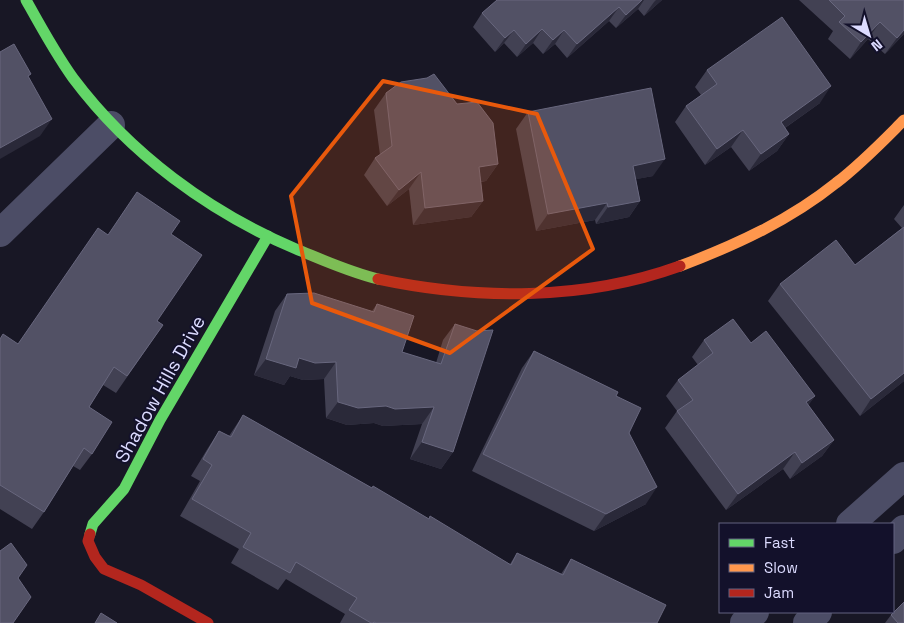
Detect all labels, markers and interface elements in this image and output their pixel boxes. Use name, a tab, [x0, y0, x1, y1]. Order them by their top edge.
north arrow	[844, 10, 894, 60]
text: N	[868, 35, 886, 55]
street label: Shadow Hills Drive	[109, 311, 211, 467]
legend	[719, 523, 894, 613]
text: Fast	[764, 533, 795, 552]
text: Slow	[764, 558, 798, 577]
text: Jam	[764, 583, 794, 602]

